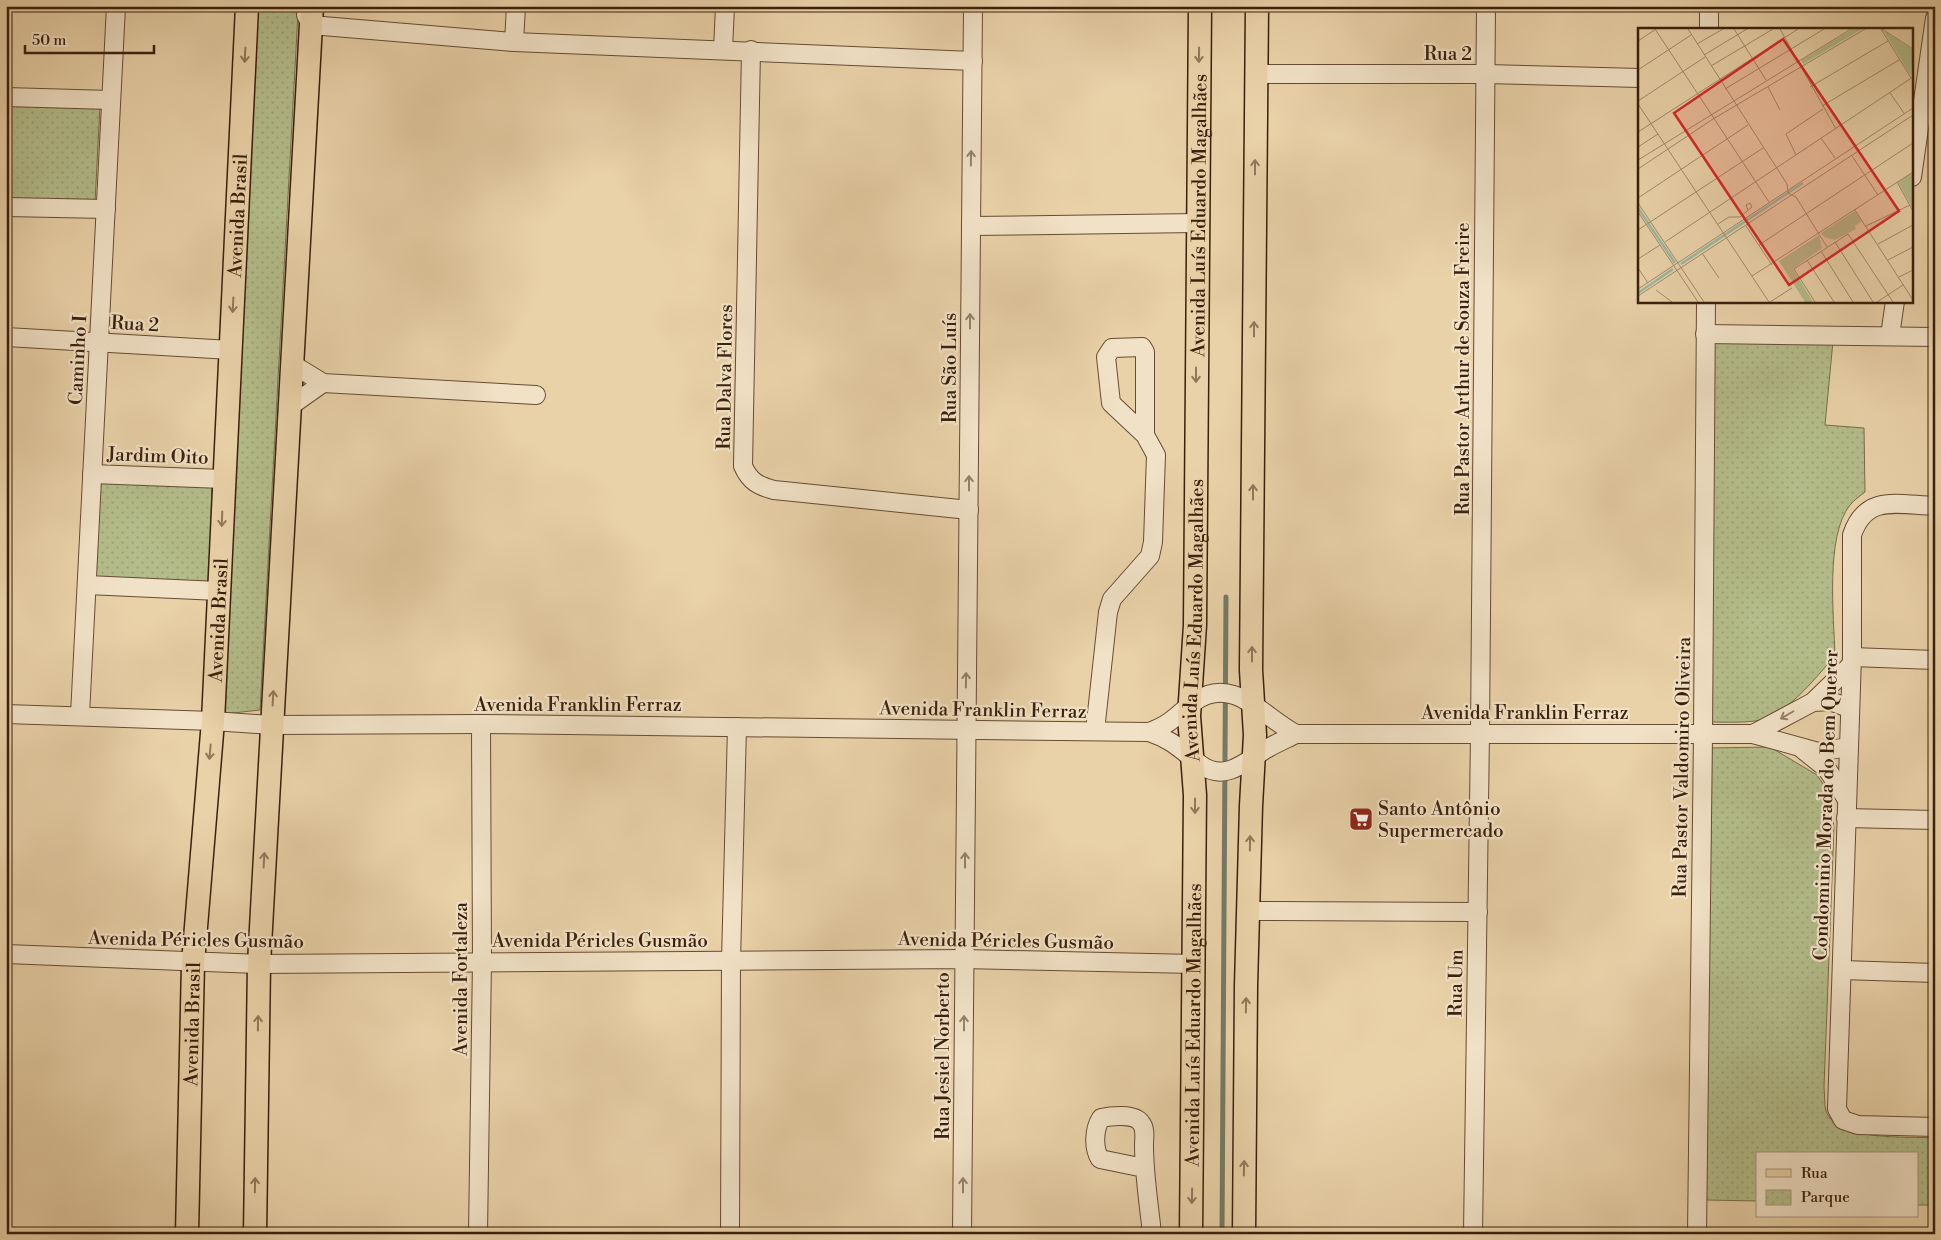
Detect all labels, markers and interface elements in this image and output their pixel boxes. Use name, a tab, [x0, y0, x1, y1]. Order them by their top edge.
scale bar	[25, 22, 154, 54]
inset map	[1638, 28, 1914, 302]
text: 50 m	[32, 31, 66, 50]
street label: Rua 2	[1424, 42, 1472, 66]
one-way arrow	[240, 47, 249, 63]
one-way arrow	[1195, 47, 1204, 63]
street label: Avenida Luís Eduardo Magalhães	[1186, 74, 1212, 358]
one-way arrow	[967, 150, 976, 166]
street label: Avenida Brasil	[223, 153, 253, 279]
one-way arrow	[1250, 159, 1260, 176]
street label: Rua Pastor Arthur de Souza Freire	[1451, 222, 1475, 516]
one-way arrow	[228, 296, 238, 312]
street label: Rua Dalva Flores	[712, 304, 738, 450]
street label: Rua 2	[110, 311, 160, 337]
street label: Rua São Luís	[938, 313, 962, 423]
one-way arrow	[965, 313, 975, 329]
street label: Caminho I	[64, 314, 92, 406]
one-way arrow	[1249, 322, 1259, 338]
one-way arrow	[1191, 366, 1201, 383]
street label: Jardim Oito	[106, 442, 209, 470]
one-way arrow	[964, 475, 974, 492]
street label: Avenida Luís Eduardo Magalhães	[1178, 479, 1209, 763]
one-way arrow	[1248, 484, 1258, 500]
one-way arrow	[217, 511, 226, 527]
street label: Avenida Brasil	[204, 557, 234, 684]
street label: Rua Pastor Valdomiro Oliveira	[1668, 636, 1696, 897]
one-way arrow	[1247, 647, 1256, 663]
street label: Condominio Morada do Bem Querer	[1809, 649, 1843, 961]
one-way arrow	[961, 673, 971, 689]
one-way arrow	[268, 690, 278, 706]
street label: Avenida Franklin Ferraz	[473, 693, 682, 717]
street label: Avenida Franklin Ferraz	[878, 696, 1087, 724]
street label: Avenida Franklin Ferraz	[1420, 701, 1629, 725]
one-way arrow	[1781, 710, 1795, 720]
one-way arrow	[206, 743, 215, 759]
place label: Santo Antônio Supermercado	[1378, 797, 1504, 843]
one-way arrow	[1190, 798, 1200, 814]
supermarket icon: Santo Antônio Supermercado	[1348, 806, 1374, 832]
one-way arrow	[1245, 835, 1254, 851]
one-way arrow	[260, 852, 269, 868]
one-way arrow	[960, 852, 970, 868]
street label: Avenida Luís Eduardo Magalhães	[1181, 883, 1207, 1168]
street label: Avenida Fortaleza	[449, 902, 473, 1057]
street label: Avenida Péricles Gusmão	[87, 926, 304, 954]
street label: Avenida Péricles Gusmão	[897, 927, 1114, 955]
street label: Avenida Péricles Gusmão	[491, 929, 708, 953]
street label: Rua Um	[1443, 949, 1469, 1017]
street label: Avenida Brasil	[179, 961, 206, 1087]
street label: Rua Jesiel Norberto	[931, 972, 955, 1140]
one-way arrow	[1241, 997, 1251, 1014]
one-way arrow	[253, 1015, 263, 1031]
one-way arrow	[959, 1015, 969, 1031]
legend	[1756, 1152, 1918, 1218]
one-way arrow	[1239, 1160, 1249, 1176]
text: Rua	[1801, 1164, 1828, 1183]
one-way arrow	[251, 1177, 260, 1193]
one-way arrow	[958, 1177, 968, 1194]
one-way arrow	[1187, 1188, 1197, 1204]
text: Parque	[1801, 1188, 1850, 1207]

